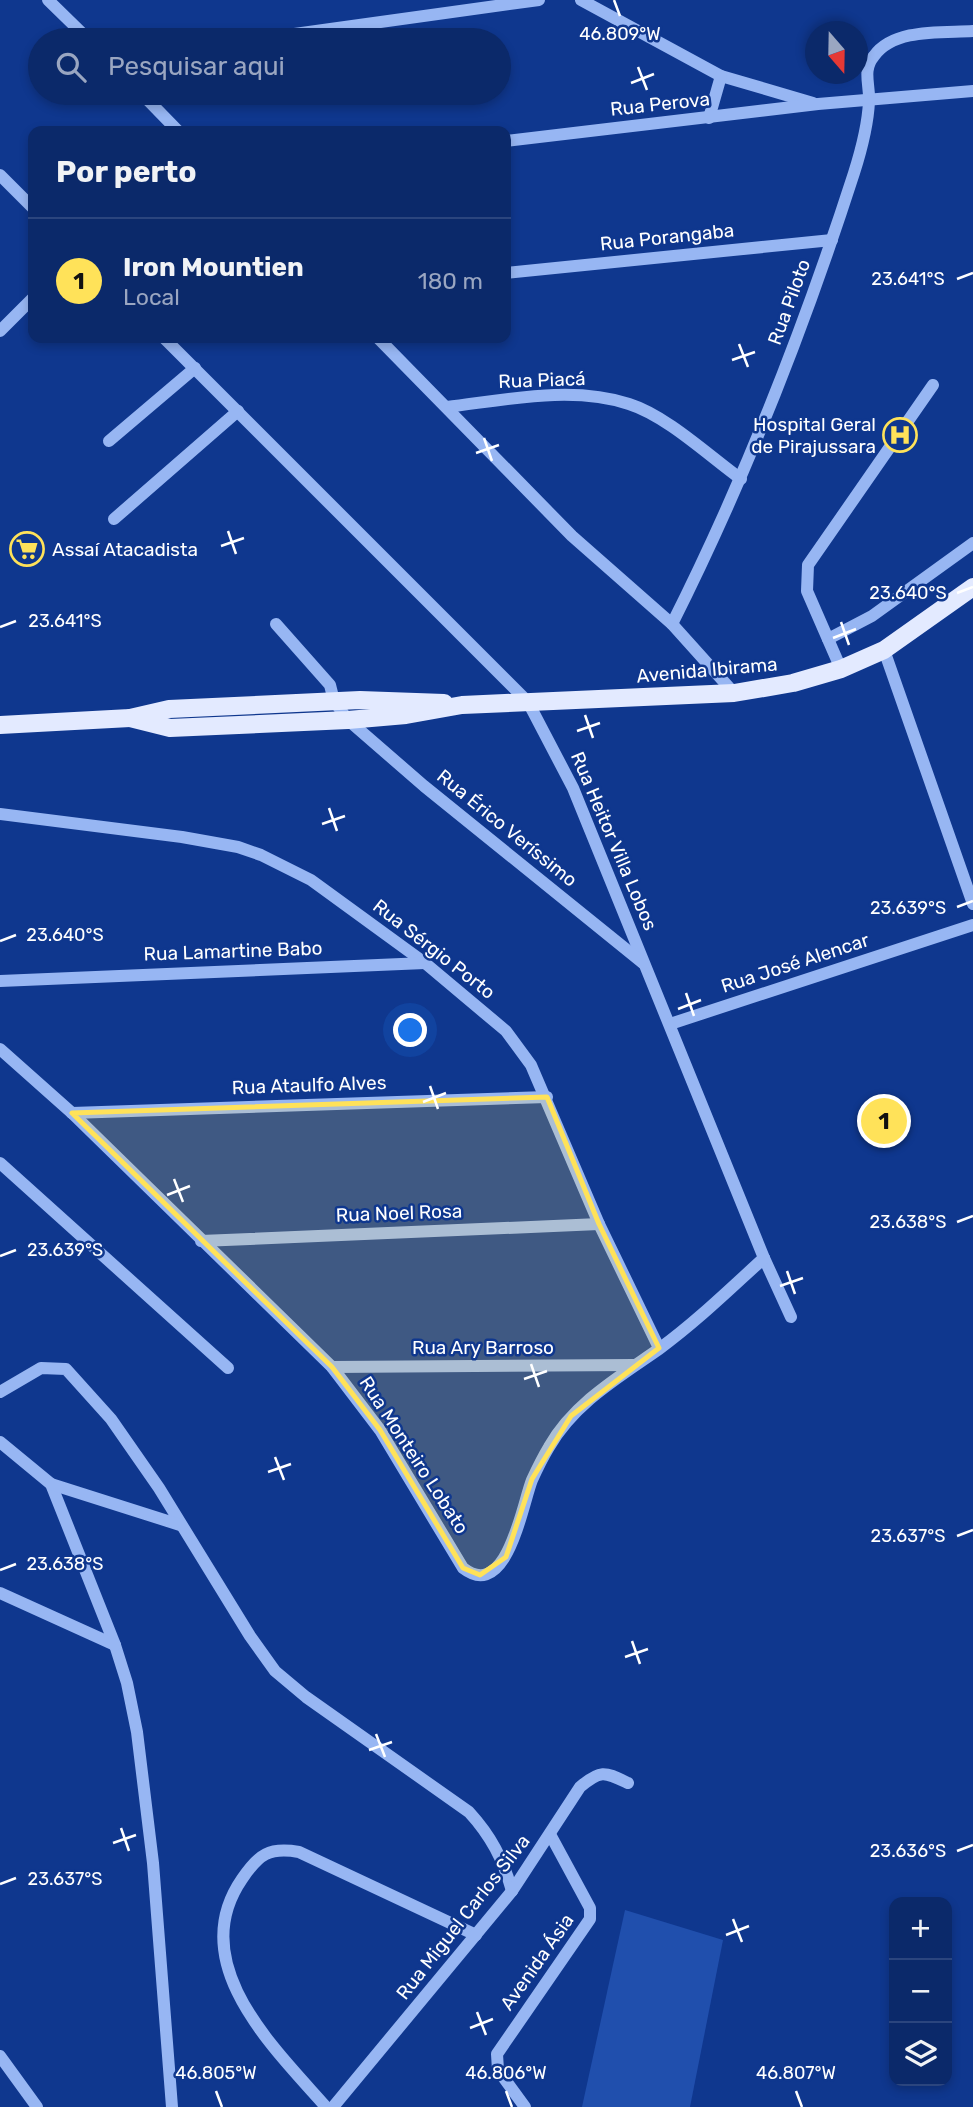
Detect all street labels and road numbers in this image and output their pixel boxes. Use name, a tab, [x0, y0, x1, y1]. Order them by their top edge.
street label: Rua Perova	[609, 87, 711, 121]
street label: Rua Porangaba	[599, 219, 735, 255]
street label: Rua Piloto	[763, 256, 815, 348]
street label: Rua Piacá	[498, 367, 586, 393]
street label: Avenida Ibirama	[635, 652, 779, 688]
street label: Rua Heitor Villa Lobos	[566, 748, 662, 934]
street label: Rua Érico Veríssimo	[432, 764, 582, 892]
street label: Rua Sérgio Porto	[368, 894, 500, 1004]
street label: Rua José Alencar	[718, 928, 873, 998]
street label: Rua Lamartine Babo	[143, 936, 323, 966]
street label: Rua Ataulfo Alves	[231, 1071, 387, 1099]
street label: Rua Noel Rosa	[335, 1199, 463, 1227]
street label: Rua Ary Barroso	[412, 1336, 554, 1359]
street label: Rua Monteiro Lobato	[354, 1372, 474, 1538]
street label: Rua Miguel Carlos Silva	[391, 1830, 535, 2004]
street label: Avenida Ásia	[495, 1909, 579, 2015]

